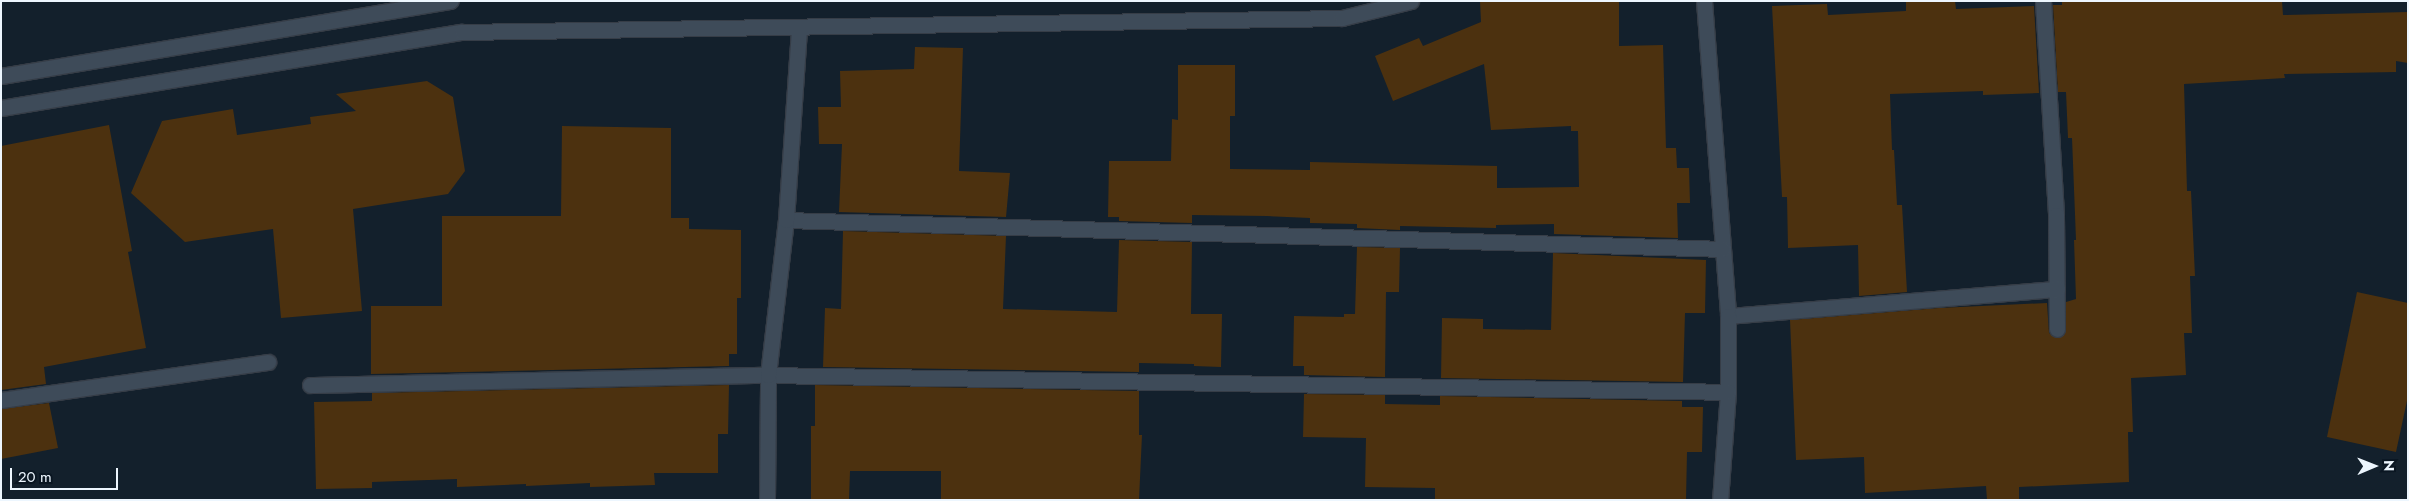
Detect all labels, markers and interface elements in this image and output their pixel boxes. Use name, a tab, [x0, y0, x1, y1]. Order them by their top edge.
north arrow	[2349, 441, 2399, 491]
scale bar	[12, 458, 120, 490]
text: N	[2379, 460, 2399, 471]
text: 20 m	[18, 466, 52, 488]

